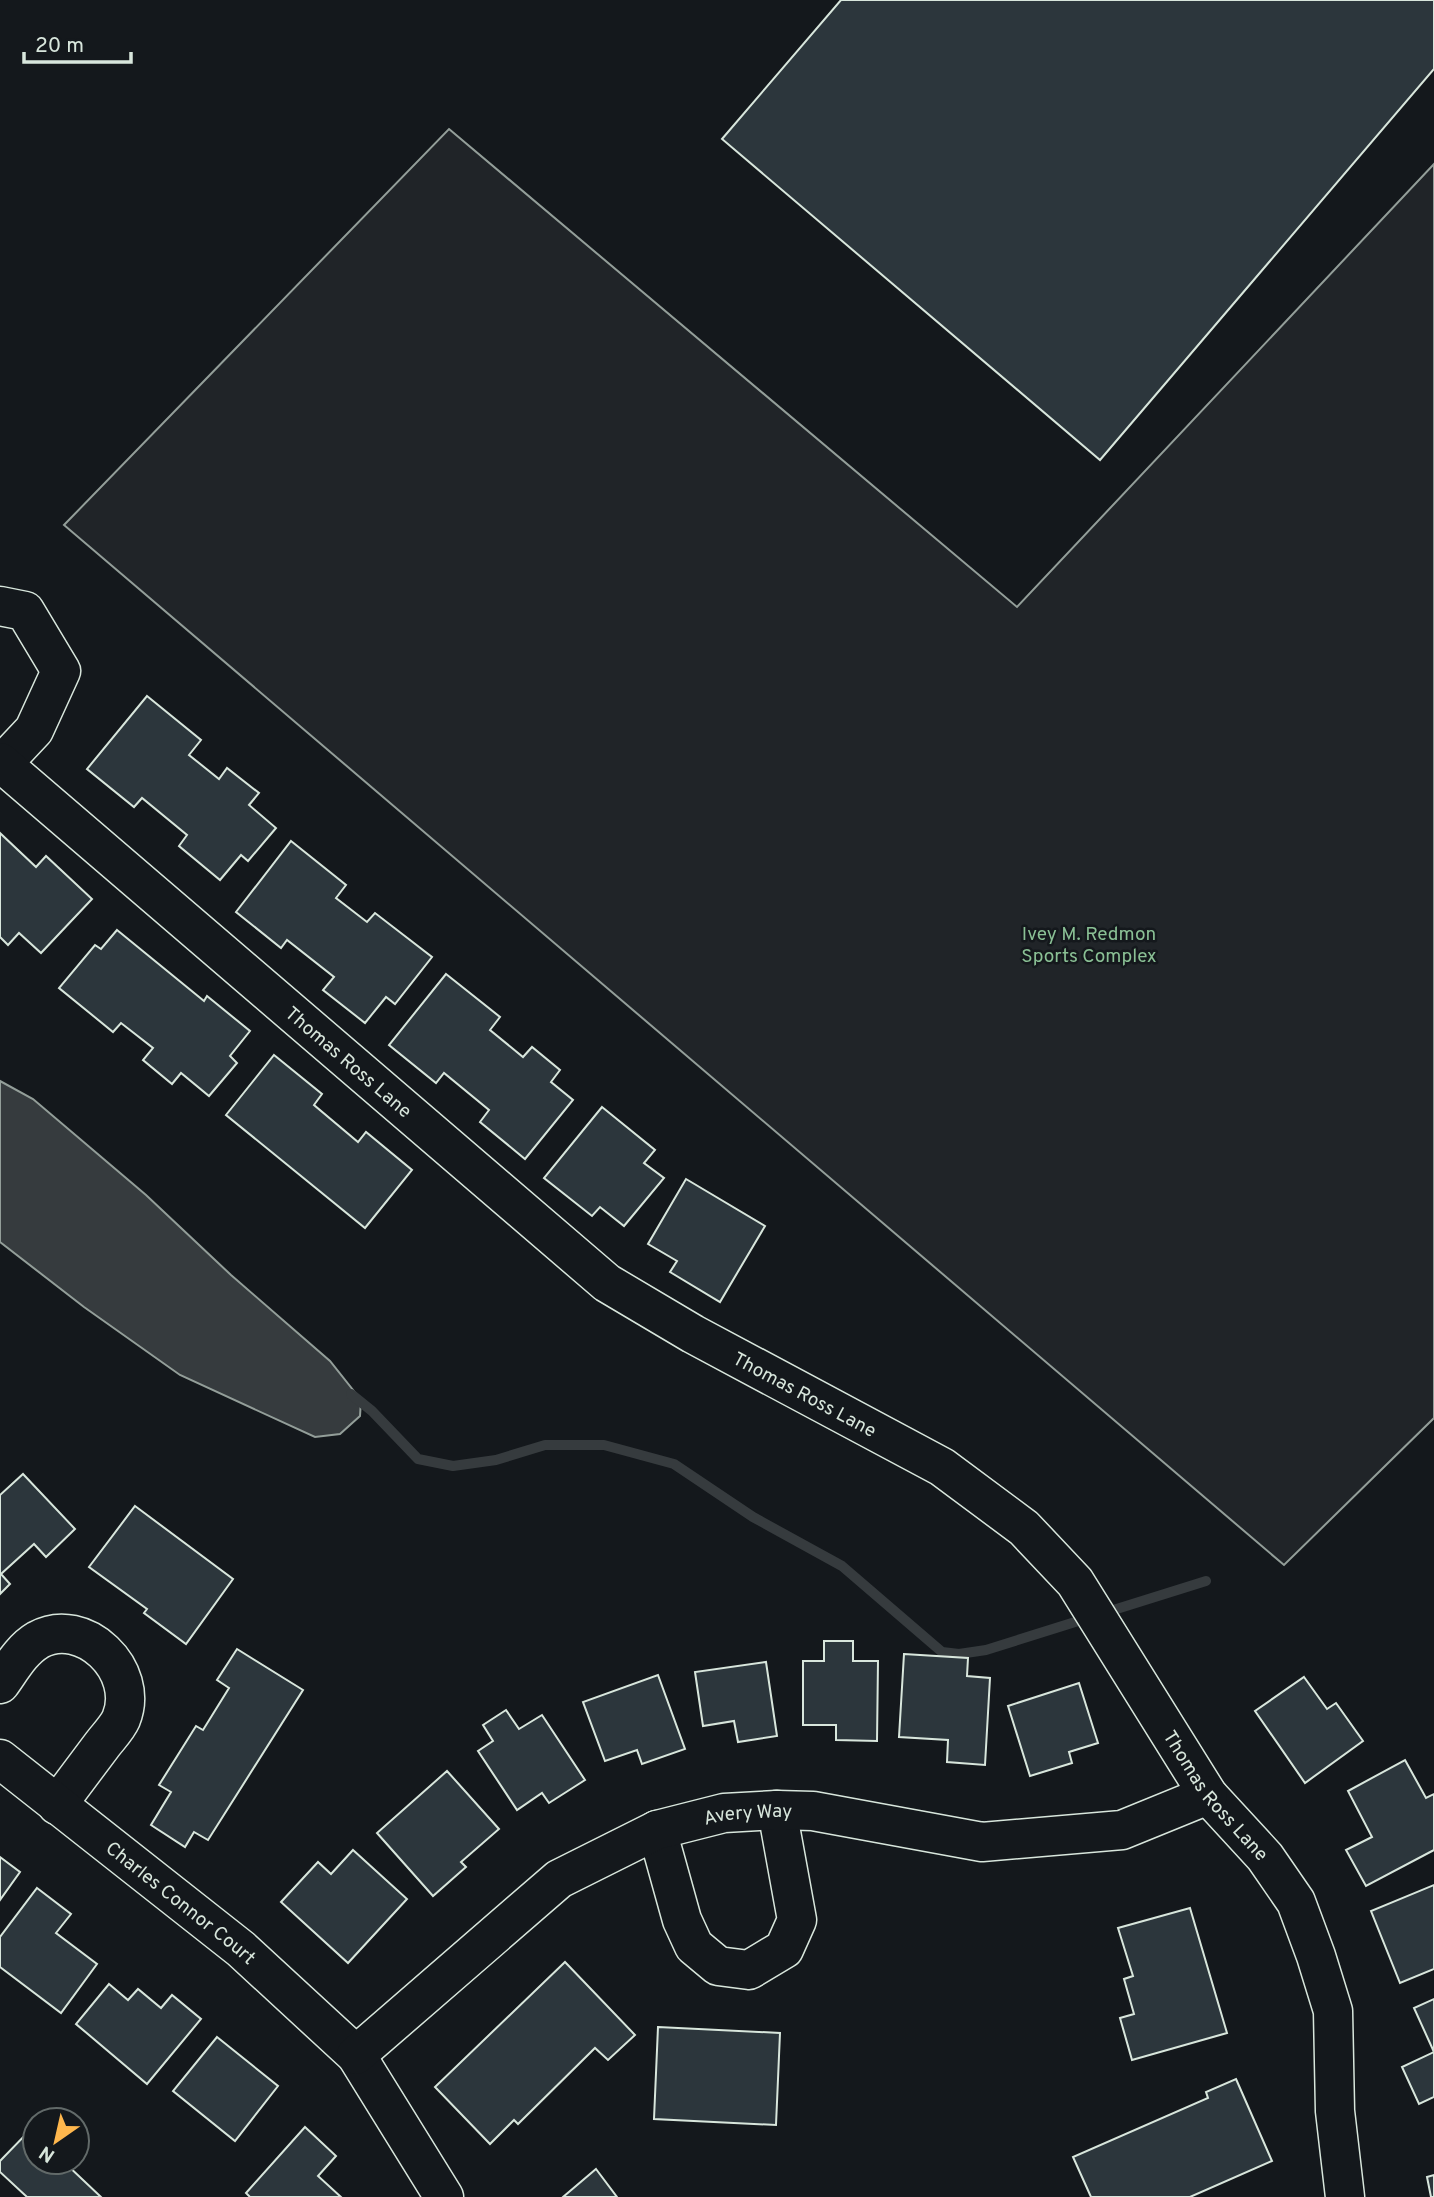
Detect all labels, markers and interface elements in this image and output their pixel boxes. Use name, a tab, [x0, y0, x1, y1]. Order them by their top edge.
scale bar	[24, 21, 131, 65]
text: 20 m	[35, 33, 84, 60]
park label: Ivey M. Redmon Sports Complex	[1021, 923, 1157, 969]
street label: Thomas Ross Lane	[280, 1002, 416, 1124]
street label: Thomas Ross Lane	[728, 1348, 880, 1444]
street label: Thomas Ross Lane	[1157, 1727, 1273, 1867]
street label: Avery Way	[701, 1800, 792, 1832]
street label: Charles Connor Court	[100, 1837, 260, 1971]
north arrow	[21, 2106, 91, 2176]
text: N	[35, 2140, 60, 2167]

